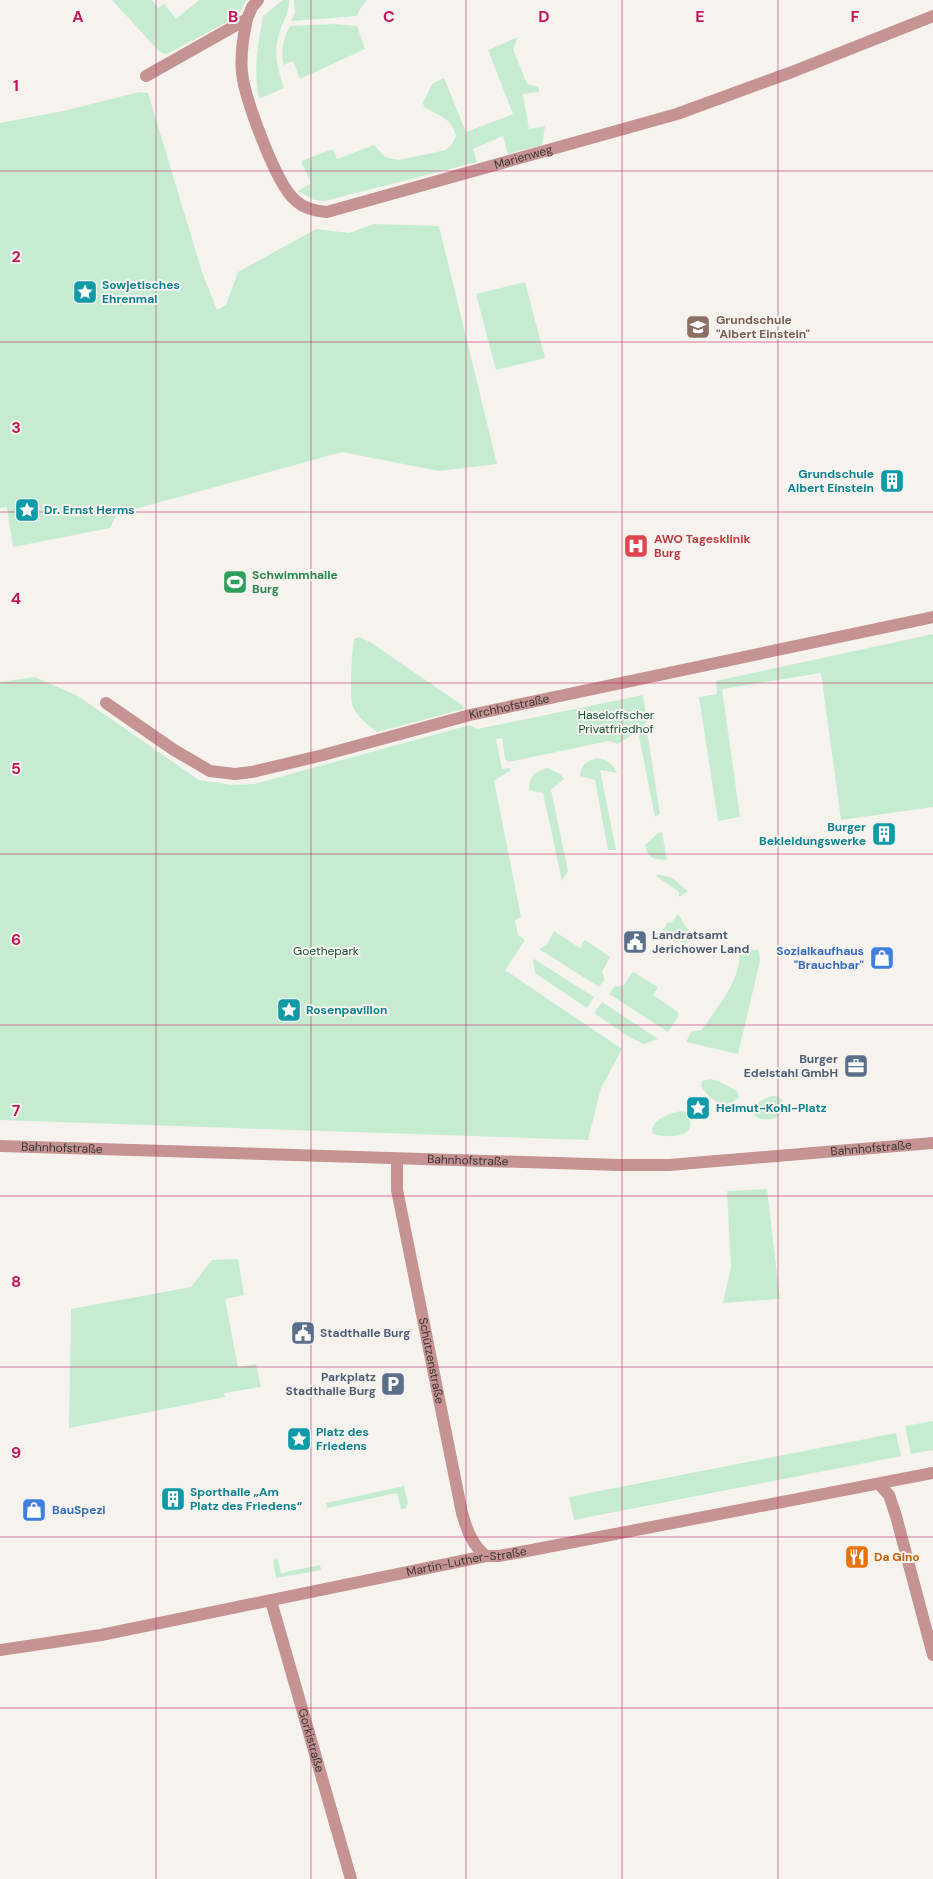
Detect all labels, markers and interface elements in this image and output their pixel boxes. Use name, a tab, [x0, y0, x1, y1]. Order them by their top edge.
text: A	[72, 6, 84, 27]
text: B	[228, 6, 238, 27]
text: C	[383, 6, 395, 27]
text: D	[538, 6, 550, 27]
text: E	[695, 6, 705, 27]
text: F	[851, 6, 860, 27]
text: 1	[13, 75, 19, 96]
street label: Marienweg	[492, 141, 555, 173]
text: 2	[11, 246, 21, 267]
place label: Sowjetisches Ehrenmal	[102, 277, 180, 307]
place icon: Sowjetisches Ehrenmal	[72, 279, 98, 305]
place label: Grundschule "Albert Einstein"	[716, 312, 810, 342]
school or university icon: Grundschule "Albert Einstein"	[685, 314, 711, 340]
text: 3	[11, 417, 21, 438]
place label: Grundschule Albert Einstein	[787, 466, 874, 496]
building icon: Grundschule Albert Einstein	[879, 468, 905, 494]
place icon: Dr. Ernst Herms	[14, 497, 40, 523]
place label: Dr. Ernst Herms	[44, 502, 135, 518]
place label: AWO Tagesklinik Burg	[654, 531, 751, 561]
hospital icon: AWO Tagesklinik Burg	[623, 533, 649, 559]
place label: Schwimmhalle Burg	[252, 567, 338, 597]
sports icon: Schwimmhalle Burg	[222, 569, 248, 595]
text: 4	[11, 588, 21, 609]
street label: Kirchhofstraße	[467, 690, 551, 723]
park label: Haseloffscher Privatfriedhof	[578, 707, 655, 737]
text: 5	[11, 758, 21, 779]
place label: Burger Bekleidungswerke	[759, 819, 866, 849]
building icon: Burger Bekleidungswerke	[871, 821, 897, 847]
place label: Landratsamt Jerichower Land	[652, 927, 749, 957]
text: 6	[11, 929, 21, 950]
public building icon: Landratsamt Jerichower Land	[622, 929, 648, 955]
park label: Goethepark	[293, 943, 359, 959]
place label: Sozialkaufhaus "Brauchbar"	[776, 943, 864, 973]
shop icon: Sozialkaufhaus "Brauchbar"	[869, 945, 895, 971]
place icon: Rosenpavillon	[276, 997, 302, 1023]
place label: Rosenpavillon	[306, 1002, 387, 1018]
place label: Burger Edelstahl GmbH	[744, 1051, 838, 1081]
office icon: Burger Edelstahl GmbH	[843, 1053, 869, 1079]
place icon: Helmut-Kohl-Platz	[685, 1095, 711, 1121]
text: 7	[12, 1100, 21, 1121]
place label: Helmut-Kohl-Platz	[716, 1100, 827, 1116]
street label: Bahnhofstraße	[830, 1137, 912, 1160]
street label: Bahnhofstraße	[21, 1139, 103, 1157]
street label: Bahnhofstraße	[427, 1151, 509, 1170]
text: 8	[11, 1271, 21, 1292]
street label: Schützenstraße	[415, 1316, 448, 1405]
public building icon: Stadthalle Burg	[290, 1320, 316, 1346]
place label: Stadthalle Burg	[320, 1325, 410, 1341]
place label: Parkplatz Stadthalle Burg	[286, 1369, 376, 1399]
parking icon: Parkplatz Stadthalle Burg	[380, 1371, 406, 1397]
place label: Platz des Friedens	[316, 1424, 369, 1454]
place icon: Platz des Friedens	[286, 1426, 312, 1452]
text: 9	[11, 1442, 21, 1463]
place label: Sporthalle „Am Platz des Friedens“	[190, 1484, 303, 1514]
building icon: Sporthalle „Am Platz des Friedens“	[160, 1486, 186, 1512]
shop icon: BauSpezi	[21, 1497, 47, 1523]
place label: BauSpezi	[52, 1502, 106, 1518]
street label: Martin-Luther-Straße	[405, 1543, 528, 1580]
restaurant icon: Da Gino	[844, 1544, 870, 1570]
place label: Da Gino	[874, 1549, 920, 1565]
street label: Gorkistraße	[294, 1707, 328, 1774]

